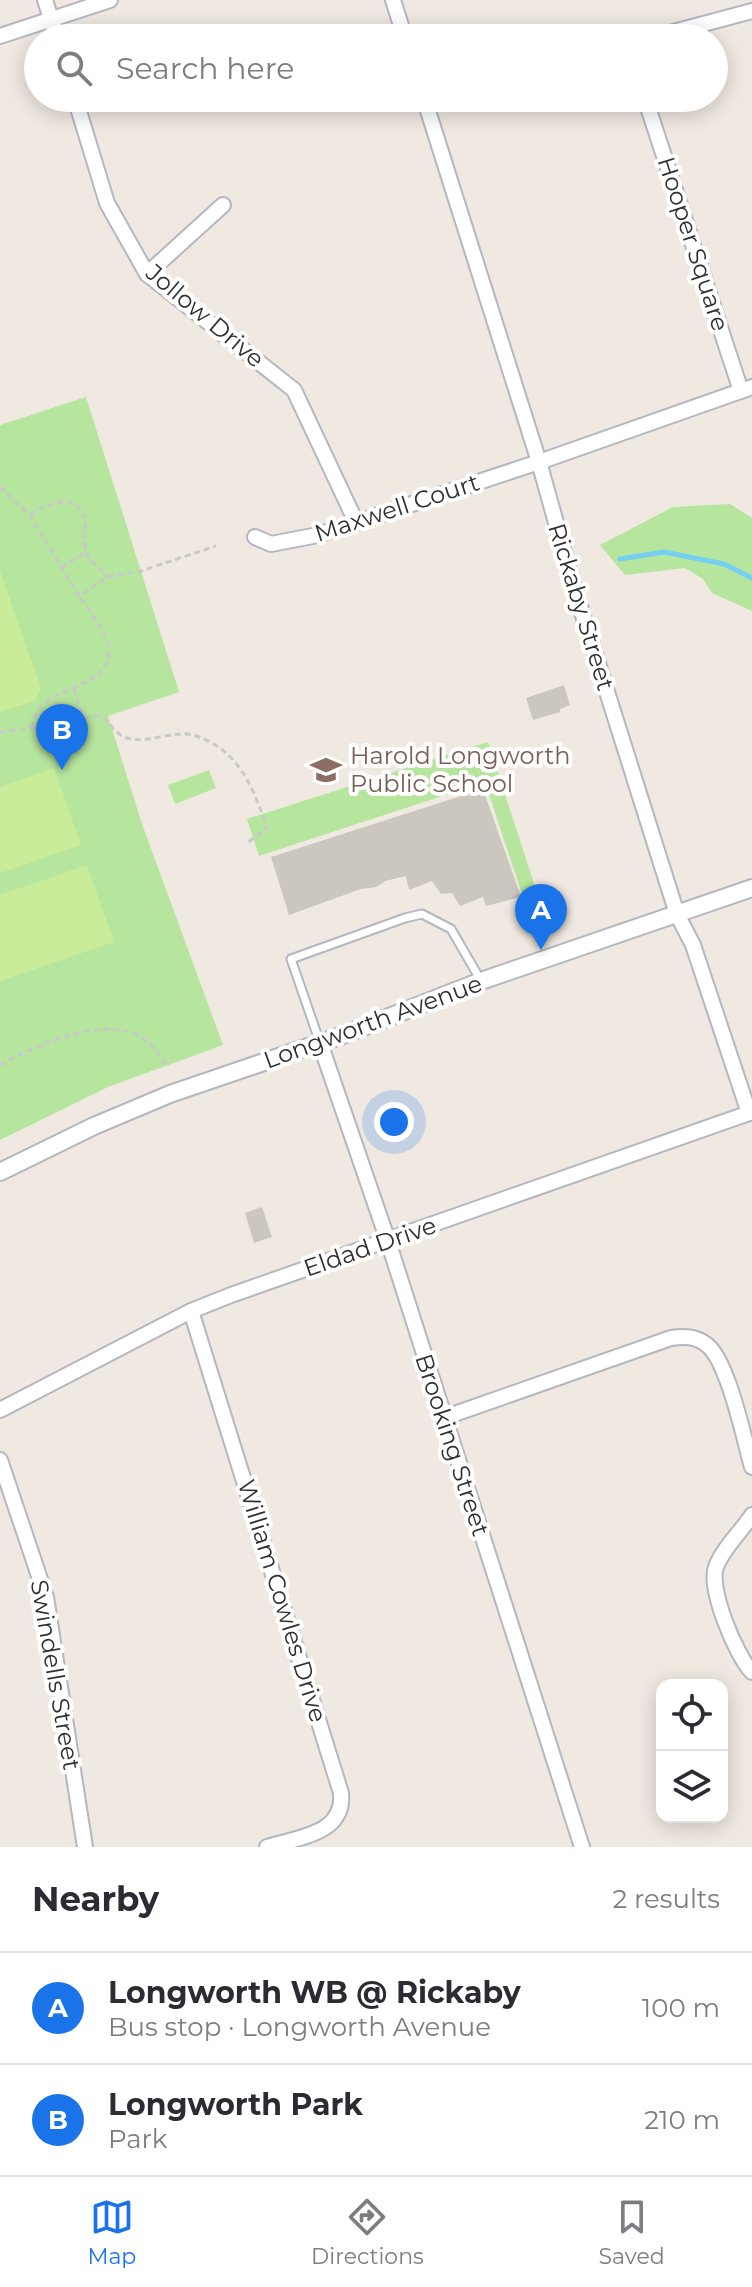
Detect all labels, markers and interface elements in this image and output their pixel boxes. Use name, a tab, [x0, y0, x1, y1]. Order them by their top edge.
search box	[24, 24, 728, 112]
icon: search	[52, 46, 96, 90]
text: Search here	[116, 50, 294, 87]
street label: Hooper Square	[652, 153, 735, 335]
street label: Jollow Drive	[140, 257, 270, 373]
street label: Maxwell Court	[311, 467, 483, 548]
street label: Rickaby Street	[542, 520, 621, 694]
pin: B	[36, 704, 88, 770]
place label: Harold Longworth Public School	[350, 741, 570, 798]
school or university icon: Harold Longworth Public School	[309, 753, 343, 787]
pin: A	[515, 884, 567, 950]
street label: Longworth Avenue	[260, 969, 486, 1075]
your location	[374, 1102, 414, 1142]
street label: Eldad Drive	[300, 1210, 440, 1283]
street label: Brooking Street	[409, 1350, 496, 1540]
street label: William Cowles Drive	[232, 1476, 333, 1726]
street label: Swindells Street	[24, 1578, 87, 1772]
map controls	[656, 1679, 728, 1823]
button: locate	[656, 1679, 728, 1751]
button: layers	[656, 1751, 728, 1823]
text: Nearby	[32, 1878, 159, 1920]
text: 2 results	[612, 1883, 720, 1915]
text: Longworth WB @ Rickaby	[108, 1974, 521, 2011]
text: A	[48, 1992, 68, 2024]
text: 100 m	[642, 1992, 720, 2024]
text: Bus stop · Longworth Avenue	[108, 2011, 491, 2043]
text: Longworth Park	[108, 2086, 363, 2123]
text: B	[48, 2104, 68, 2136]
text: 210 m	[644, 2104, 720, 2136]
text: Park	[108, 2123, 167, 2155]
tab: Map	[87, 2195, 136, 2270]
tab: Directions	[311, 2195, 424, 2270]
tab: Saved	[599, 2195, 665, 2270]

